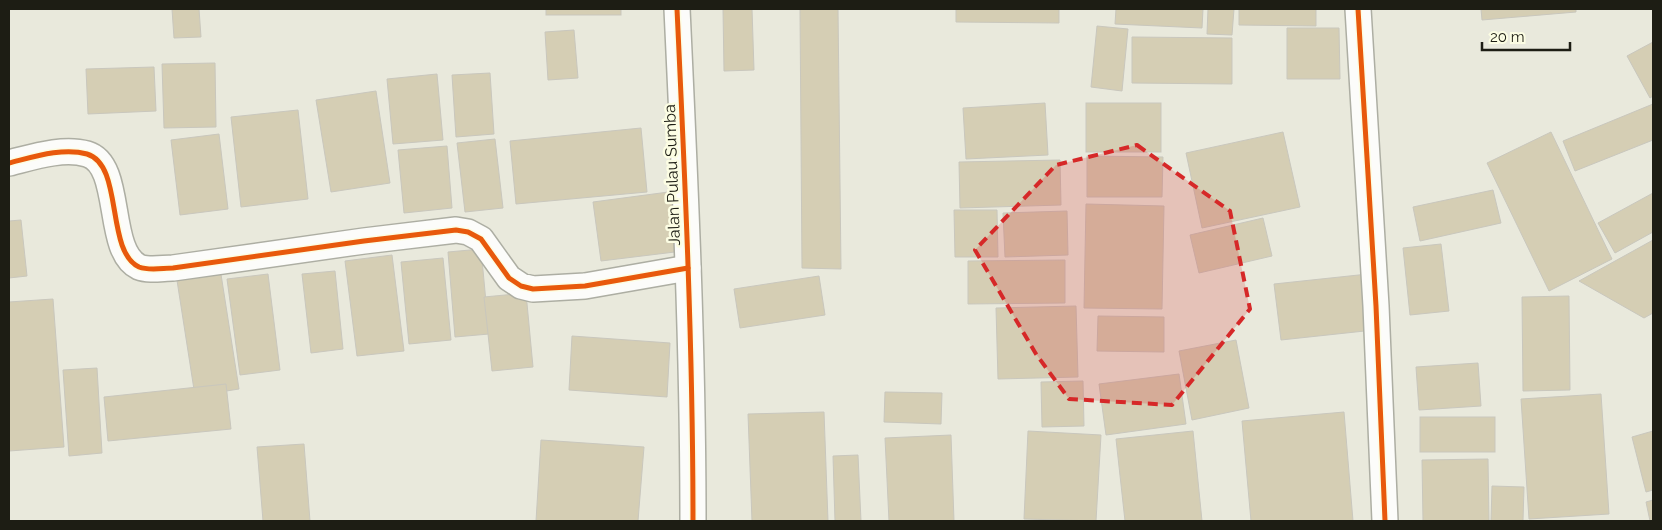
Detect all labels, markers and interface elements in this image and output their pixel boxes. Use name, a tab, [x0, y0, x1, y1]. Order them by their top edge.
scale bar	[1482, 20, 1570, 52]
text: 20 m	[1490, 28, 1525, 46]
street label: Jalan Pulau Sumba	[660, 104, 684, 246]

